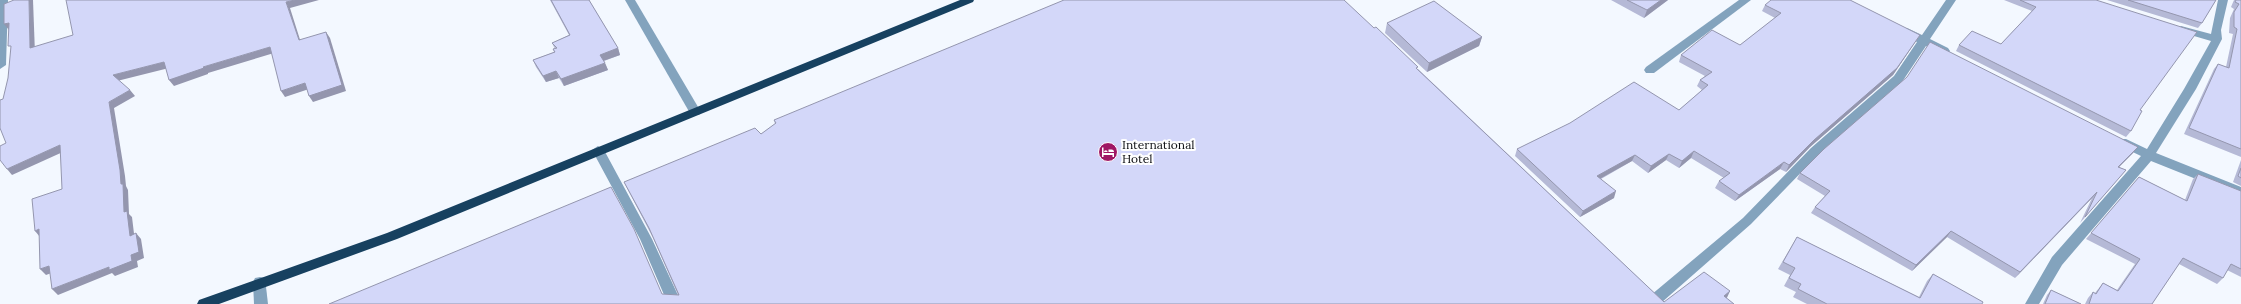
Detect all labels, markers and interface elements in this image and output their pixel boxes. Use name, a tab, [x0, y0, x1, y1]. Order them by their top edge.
place label: International Hotel	[1122, 137, 1195, 166]
hotel icon: International Hotel	[1097, 141, 1119, 163]

